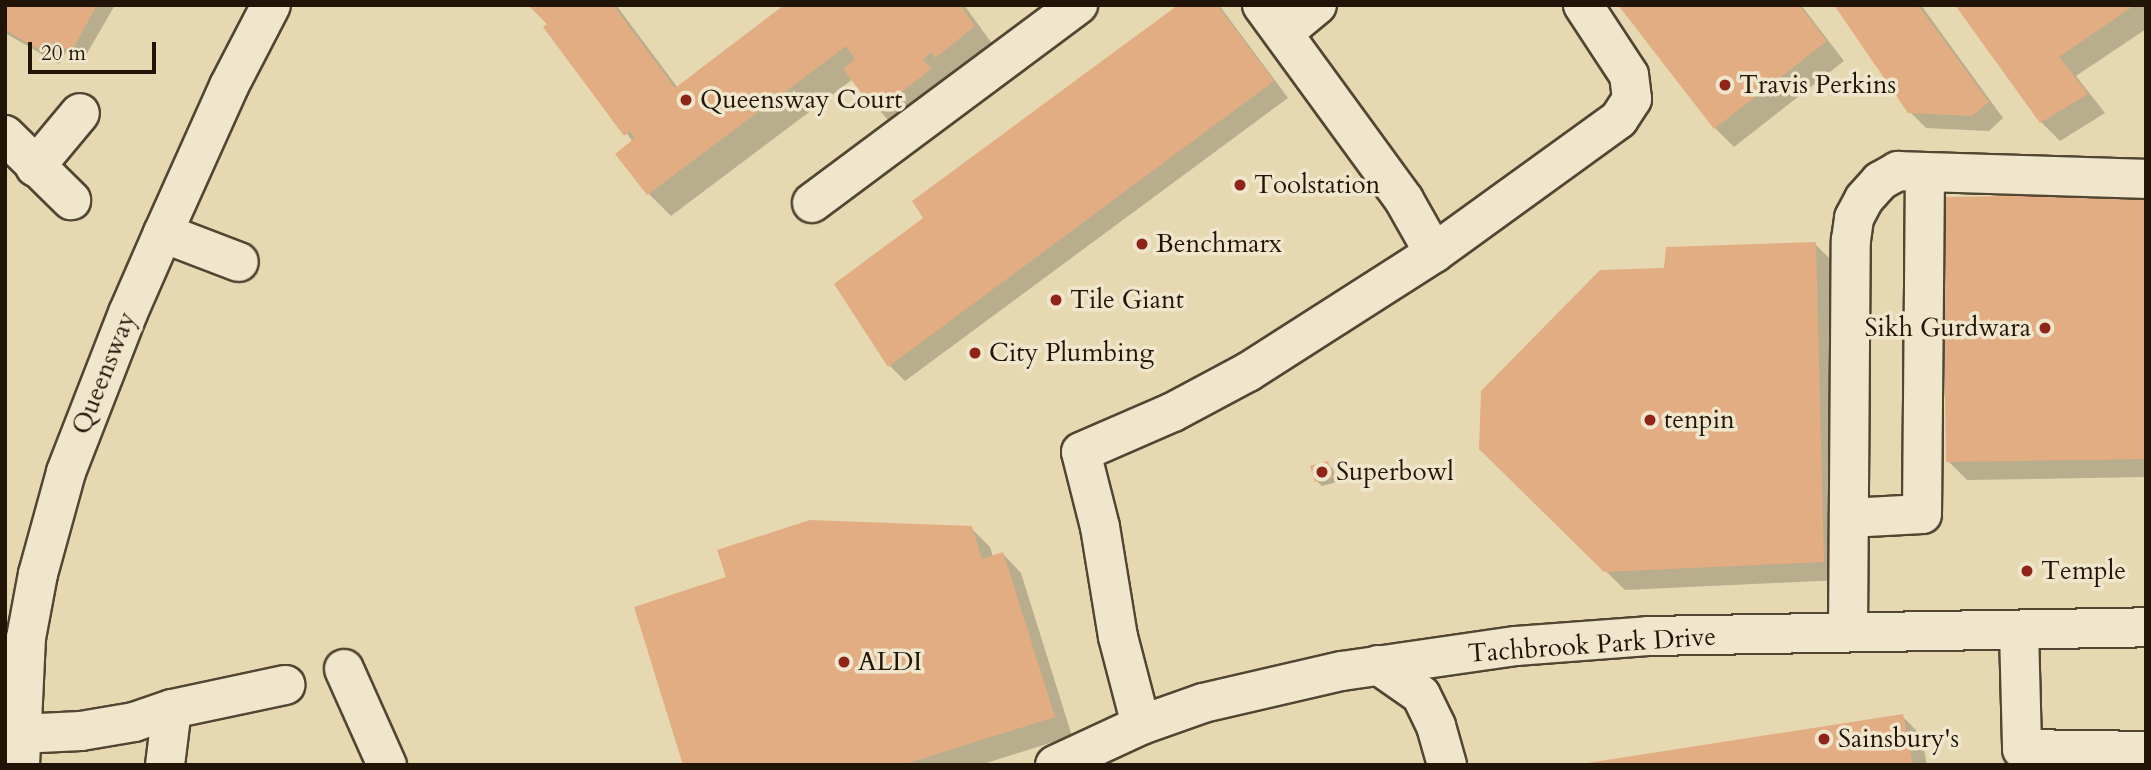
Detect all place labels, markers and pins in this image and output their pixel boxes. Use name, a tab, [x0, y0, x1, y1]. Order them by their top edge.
place label: Travis Perkins	[1739, 69, 1896, 101]
marker: Travis Perkins	[1717, 77, 1733, 93]
place label: Queensway Court	[700, 84, 902, 116]
marker: Queensway Court	[678, 92, 694, 108]
place label: Toolstation	[1254, 169, 1380, 201]
marker: Toolstation	[1232, 177, 1248, 193]
place label: Benchmarx	[1156, 228, 1282, 260]
marker: Benchmarx	[1134, 236, 1150, 252]
place label: Tile Giant	[1070, 284, 1184, 316]
marker: Tile Giant	[1048, 292, 1064, 308]
place label: Sikh Gurdwara	[1865, 312, 2031, 344]
marker: Sikh Gurdwara	[2037, 320, 2053, 336]
place label: City Plumbing	[989, 337, 1154, 369]
marker: City Plumbing	[967, 345, 983, 361]
place label: tenpin	[1664, 404, 1735, 436]
marker: tenpin	[1642, 412, 1658, 428]
place label: Superbowl	[1336, 456, 1454, 488]
marker: Superbowl	[1314, 464, 1330, 480]
place label: Temple	[2041, 555, 2126, 587]
marker: Temple	[2019, 563, 2035, 579]
place label: ALDI	[858, 646, 922, 678]
marker: ALDI	[836, 654, 852, 670]
place label: Sainsbury's	[1838, 723, 1959, 755]
marker: Sainsbury's	[1816, 731, 1832, 747]

